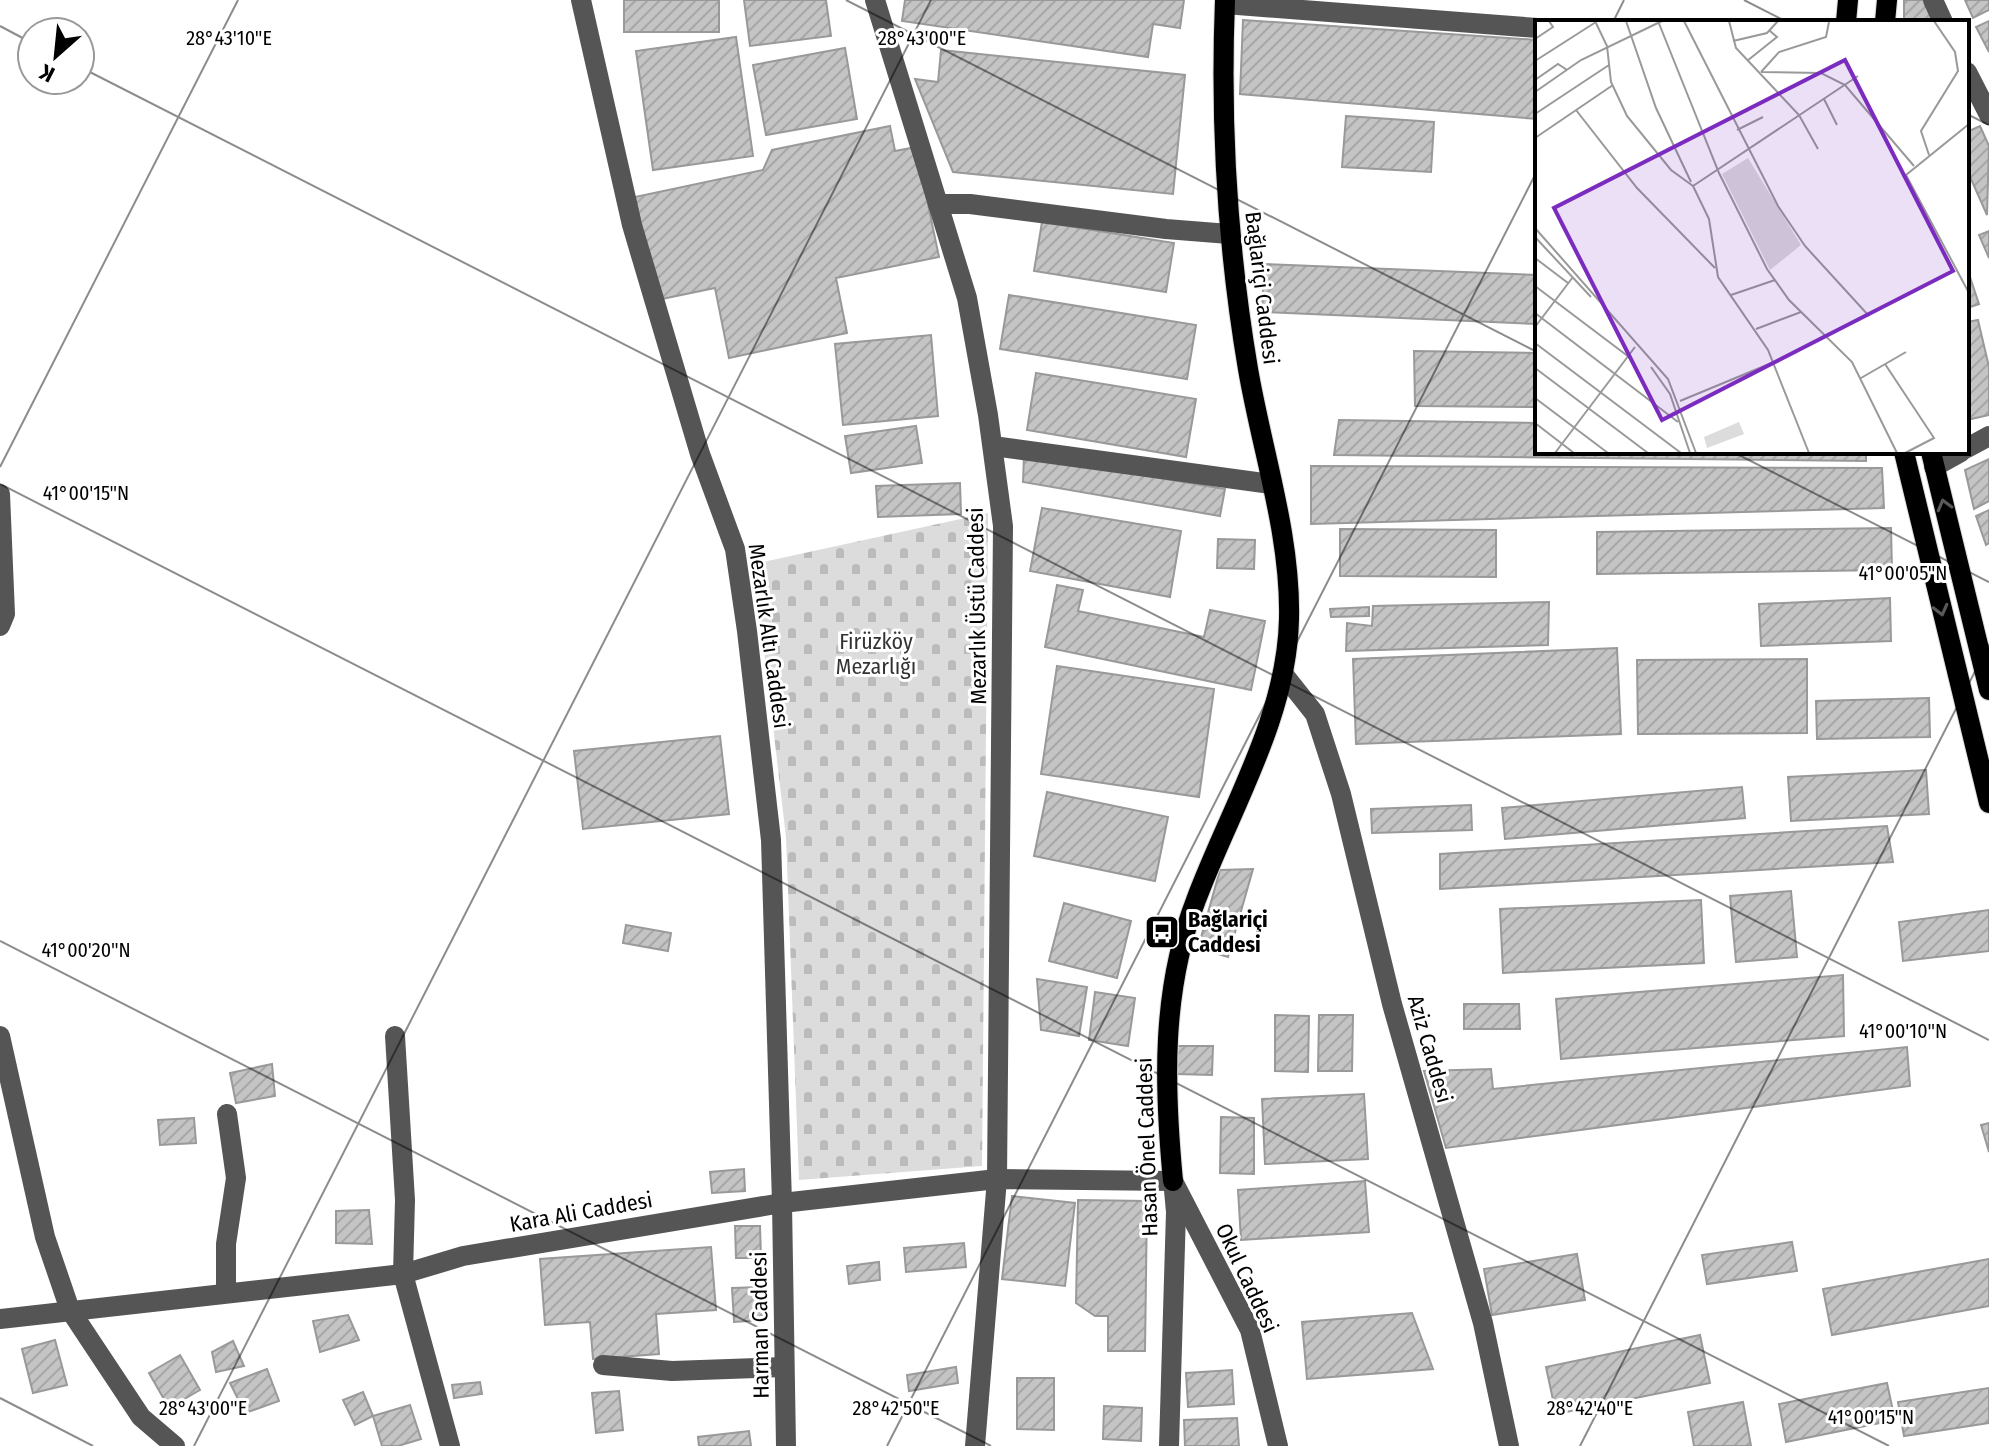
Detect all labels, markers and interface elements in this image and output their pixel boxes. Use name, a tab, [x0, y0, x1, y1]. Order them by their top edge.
north arrow	[16, 16, 96, 96]
inset map	[1535, 20, 1969, 454]
text: 28°43'10"E	[186, 26, 272, 50]
text: 28°43'00"E	[878, 26, 966, 50]
text: K	[34, 58, 59, 88]
street label: Bağlariçi Caddesi	[1239, 210, 1285, 366]
text: 41°00'15"N	[43, 481, 129, 505]
one-way arrow	[1937, 499, 1954, 513]
street label: Mezarlık Üstü Caddesi	[962, 507, 992, 705]
street label: Mezarlık Altı Caddesi	[743, 542, 795, 730]
text: 41°00'05"N	[1859, 561, 1947, 585]
one-way arrow	[1932, 602, 1949, 616]
park label: Firüzköy Mezarlığı	[836, 628, 916, 680]
place label: Bağlariçi Caddesi	[1188, 906, 1268, 958]
bus stop icon: Bağlariçi Caddesi	[1143, 913, 1181, 951]
text: 41°00'20"N	[41, 938, 131, 962]
street label: Aziz Caddesi	[1402, 992, 1458, 1106]
text: 41°00'10"N	[1859, 1019, 1947, 1043]
street label: Hasan Önel Caddesi	[1130, 1057, 1164, 1237]
street label: Kara Ali Caddesi	[508, 1186, 654, 1238]
street label: Okul Caddesi	[1210, 1219, 1284, 1337]
street label: Harman Caddesi	[745, 1251, 775, 1399]
text: 28°43'00"E	[159, 1396, 247, 1420]
text: 28°42'50"E	[853, 1396, 939, 1420]
text: 28°42'40"E	[1547, 1396, 1633, 1420]
text: 41°00'15"N	[1828, 1405, 1914, 1429]

